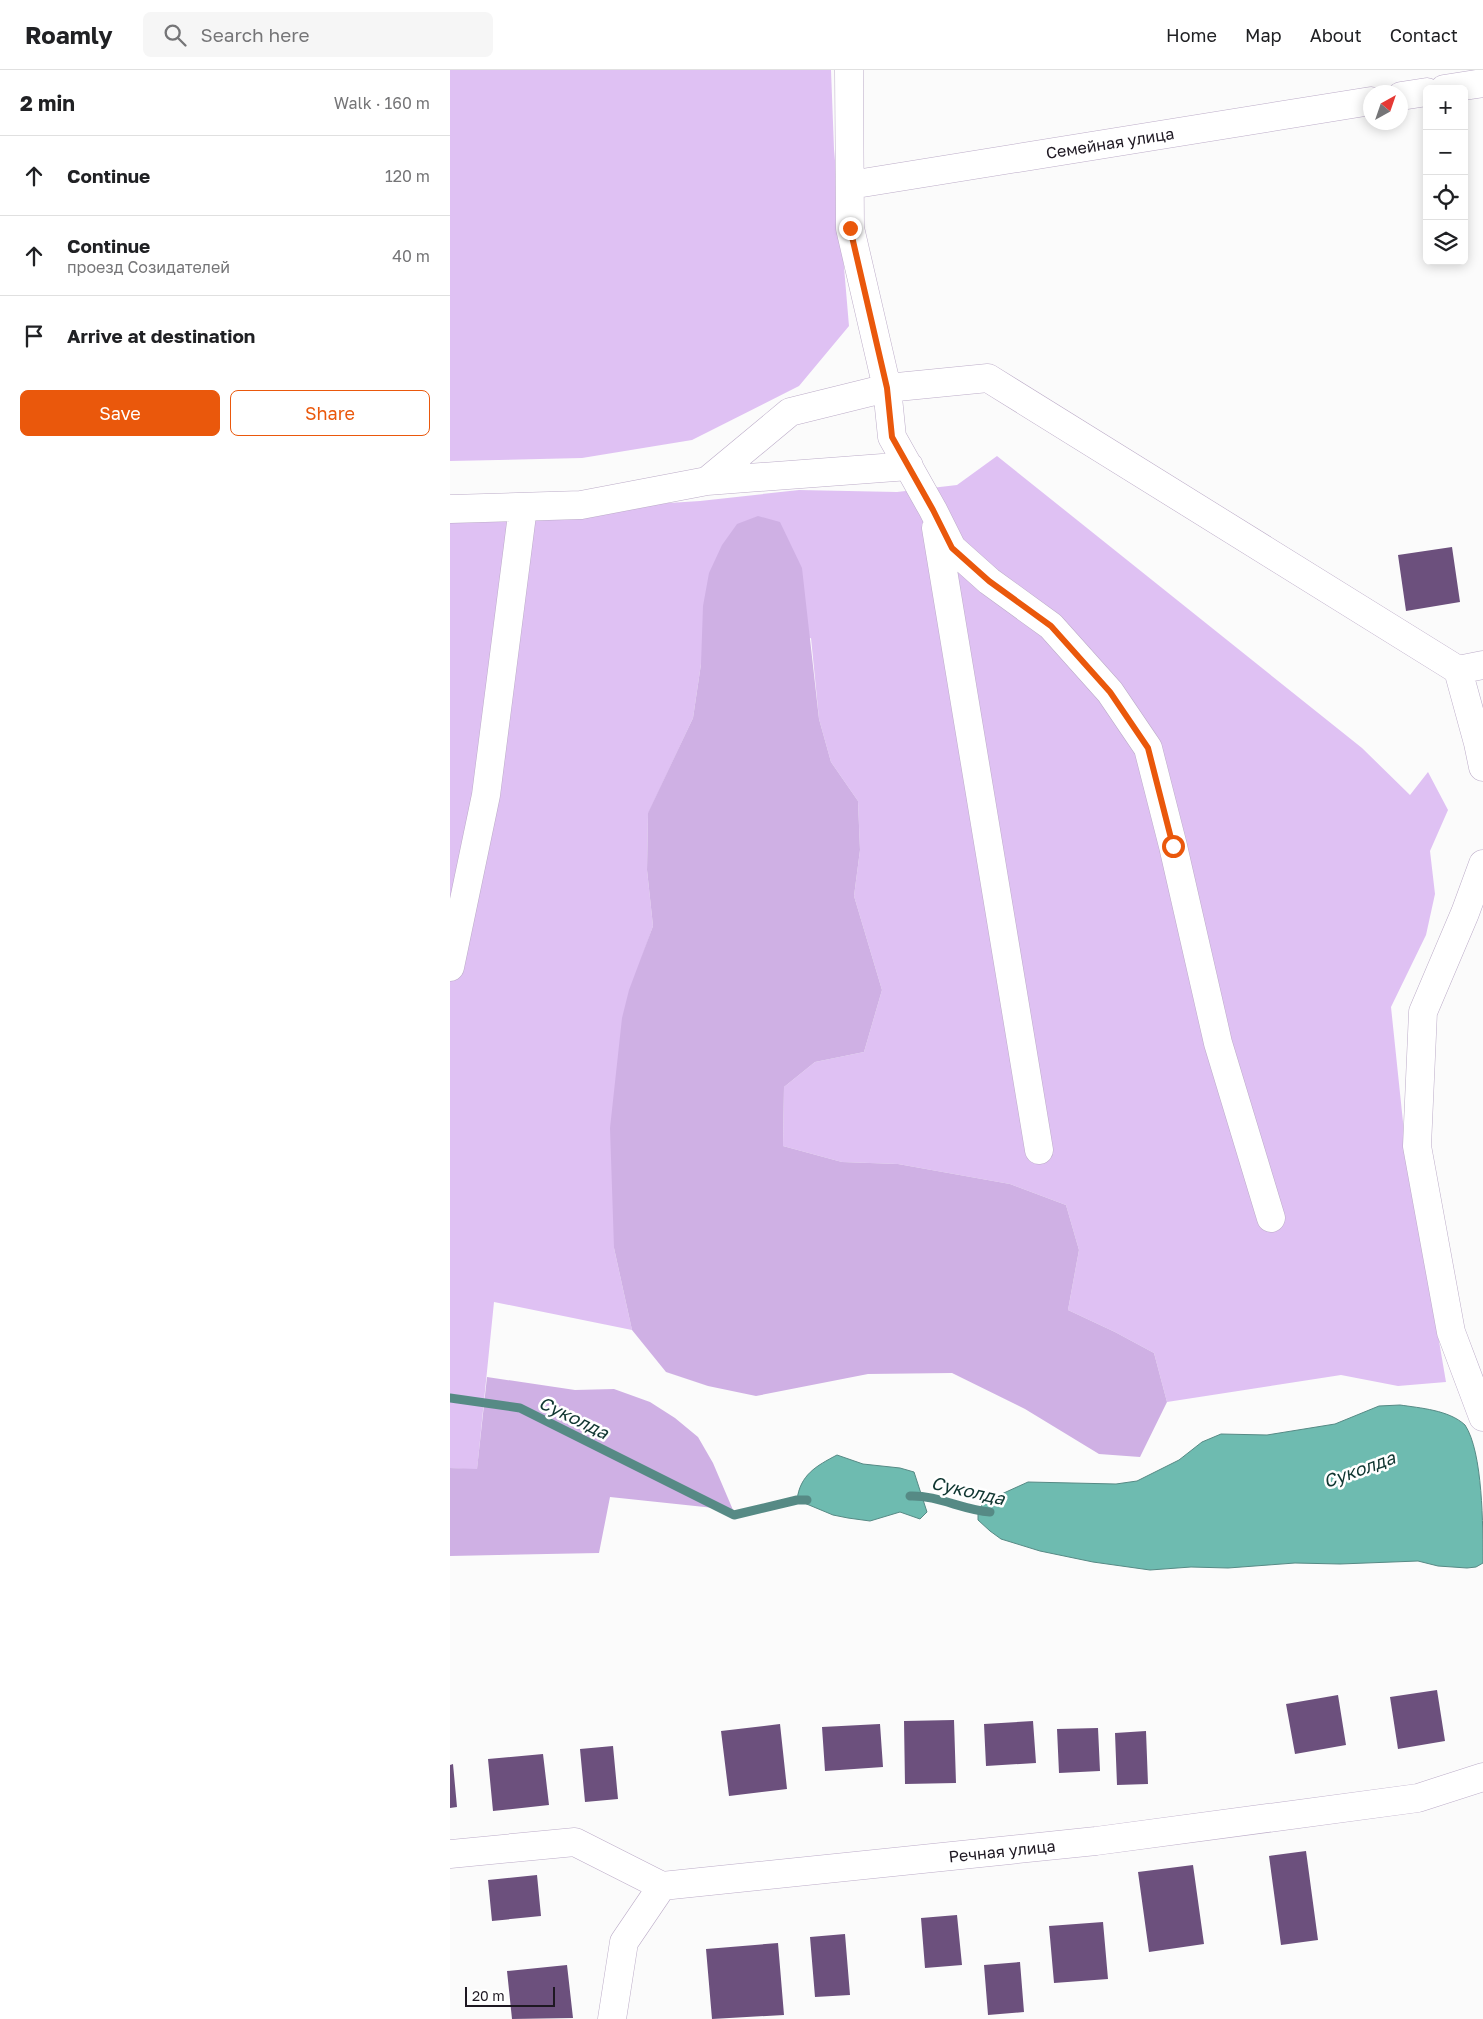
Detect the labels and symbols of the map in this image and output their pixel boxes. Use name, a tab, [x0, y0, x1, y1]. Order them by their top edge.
north arrow	[1363, 85, 1408, 130]
street label: Семейная улица	[1044, 123, 1176, 163]
route end	[839, 217, 862, 240]
route start	[1162, 835, 1185, 858]
water label: Суколда	[536, 1391, 613, 1444]
water label: Суколда	[1320, 1446, 1399, 1492]
water label: Суколда	[929, 1471, 1008, 1509]
street label: Речная улица	[948, 1835, 1056, 1867]
scale bar	[465, 1984, 555, 2007]

